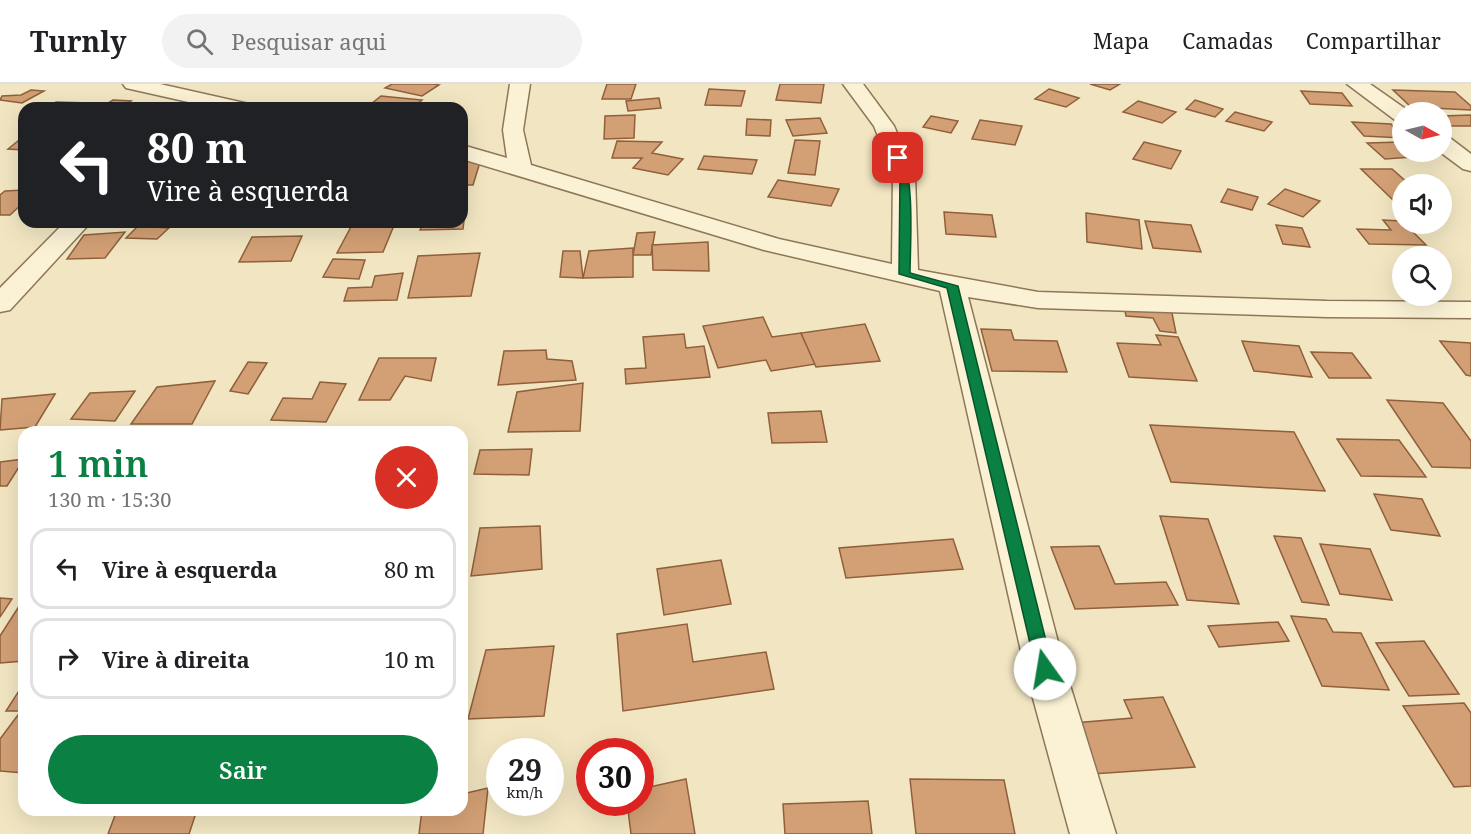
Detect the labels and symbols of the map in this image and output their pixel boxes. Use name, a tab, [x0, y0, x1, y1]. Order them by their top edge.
north arrow	[1392, 102, 1452, 162]
pin	[872, 132, 923, 183]
position arrow	[1013, 637, 1077, 701]
speed limit sign: 30	[576, 738, 654, 816]

